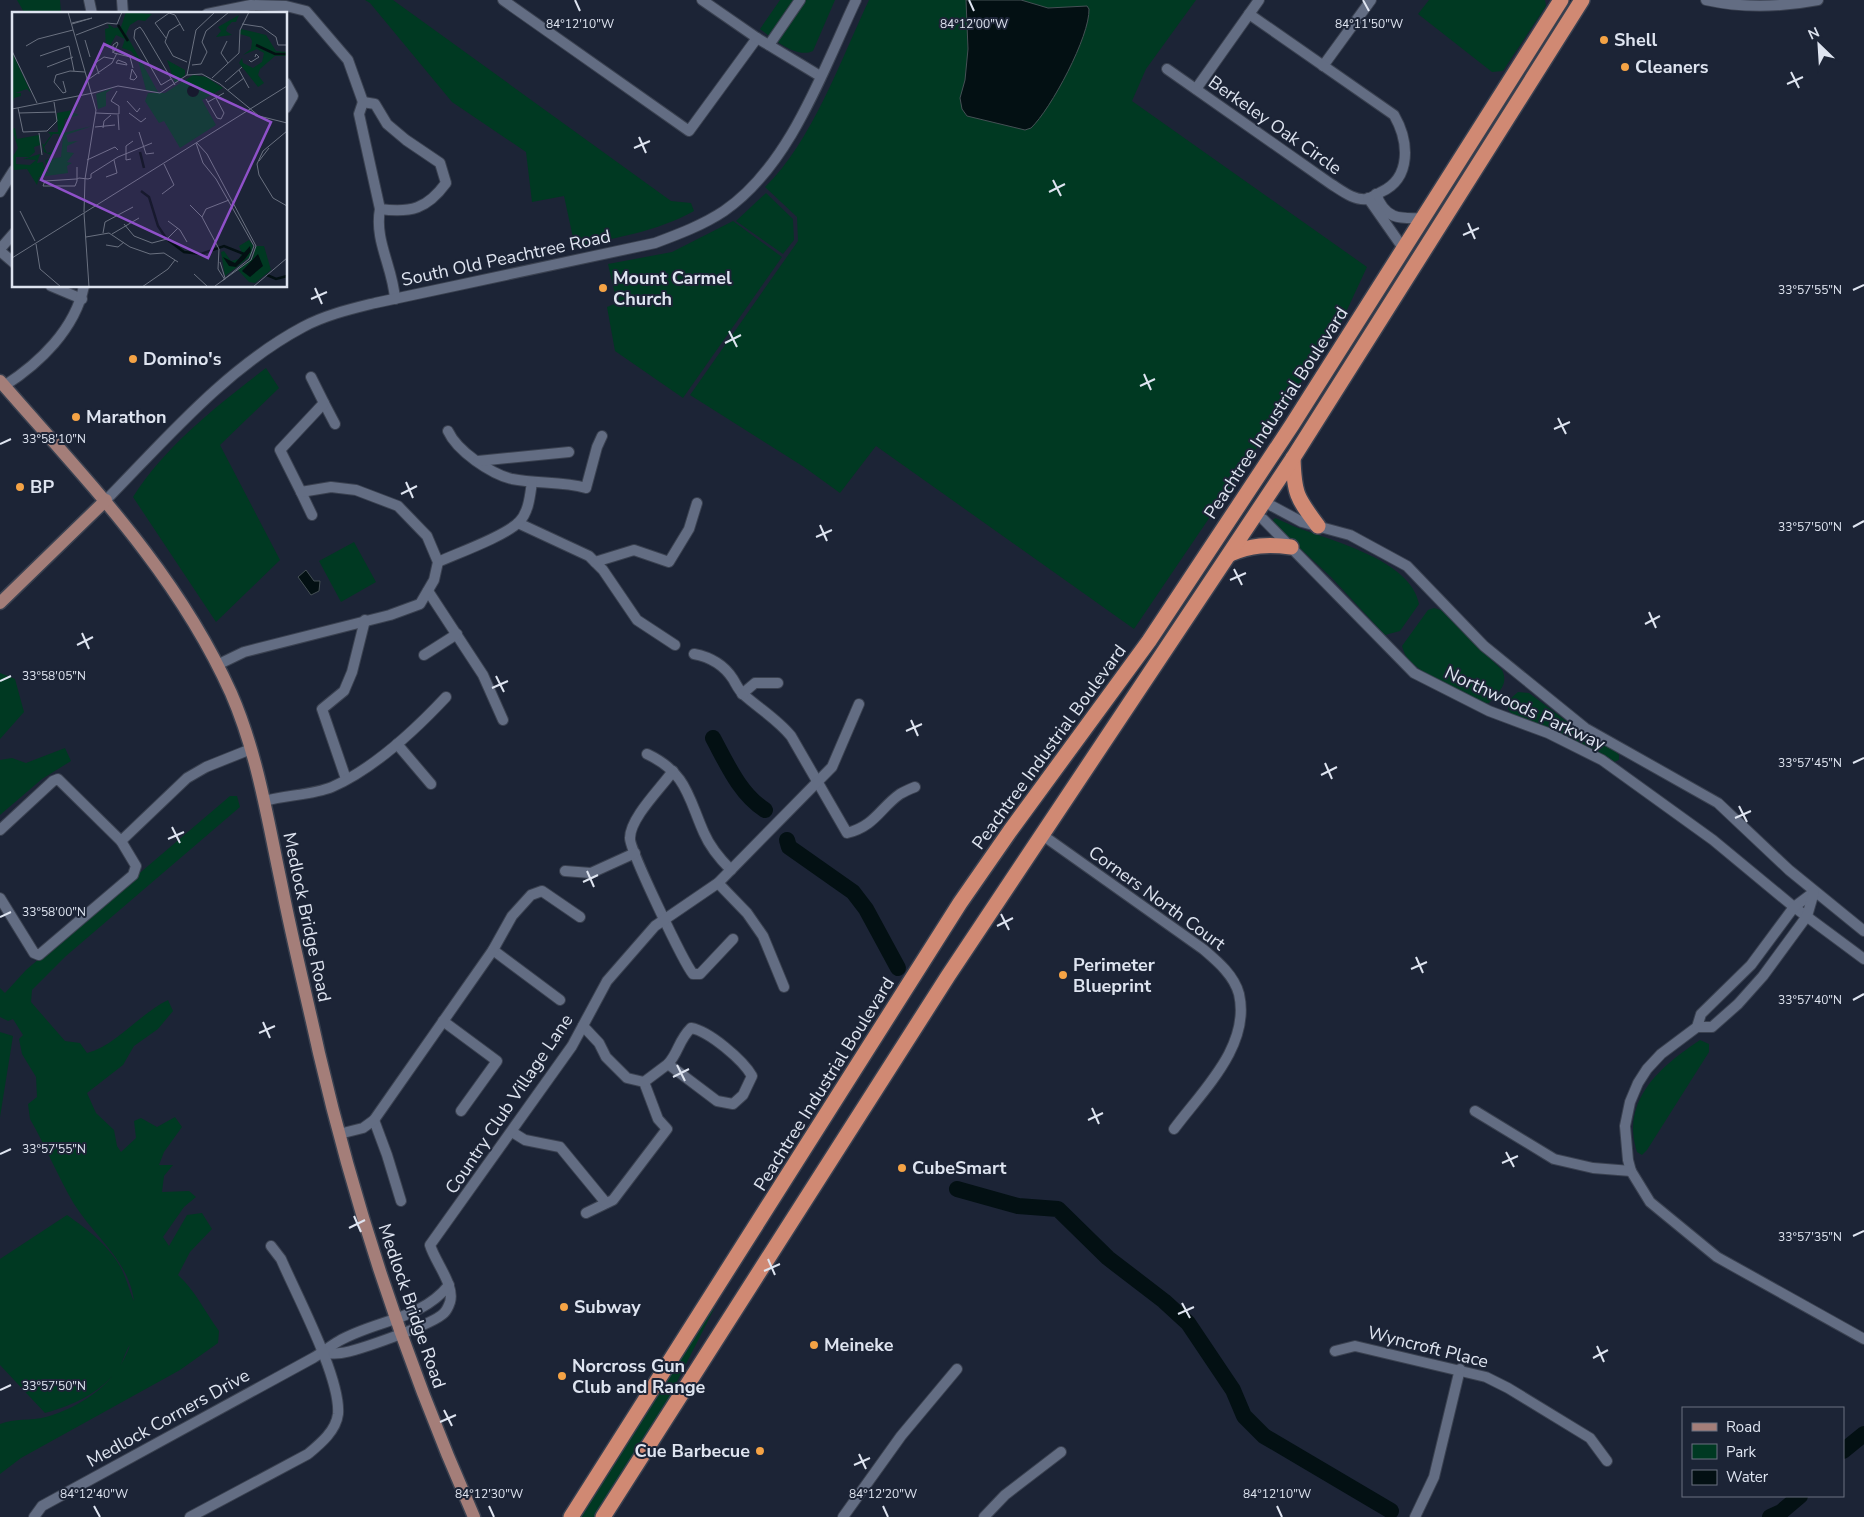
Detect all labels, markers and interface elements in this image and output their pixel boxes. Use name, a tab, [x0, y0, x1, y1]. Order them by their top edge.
inset map	[12, 12, 288, 288]
text: 84°12'10"W	[546, 16, 614, 32]
text: 84°12'00"W	[940, 16, 1008, 32]
text: 84°11'50"W	[1335, 16, 1403, 32]
north arrow	[1794, 20, 1844, 70]
text: N	[1805, 23, 1822, 44]
place label: Shell	[1614, 28, 1657, 52]
marker: Shell	[1598, 34, 1610, 46]
place label: Cleaners	[1635, 55, 1709, 79]
marker: Cleaners	[1619, 61, 1631, 73]
street label: Berkeley Oak Circle	[1203, 70, 1347, 180]
street label: South Old Peachtree Road	[399, 224, 613, 292]
place label: Mount Carmel Church	[613, 266, 732, 311]
marker: Mount Carmel Church	[597, 282, 609, 294]
text: 33°57'55"N	[1778, 282, 1842, 298]
street label: Peachtree Industrial Boulevard	[1198, 303, 1354, 523]
place label: Domino's	[143, 347, 222, 371]
marker: Domino's	[127, 353, 139, 365]
place label: Marathon	[86, 405, 167, 429]
marker: Marathon	[70, 411, 82, 423]
text: 33°58'10"N	[22, 431, 86, 447]
place label: BP	[30, 475, 54, 499]
marker: BP	[14, 481, 26, 493]
text: 33°57'50"N	[1778, 519, 1842, 535]
street label: Peachtree Industrial Boulevard	[966, 640, 1132, 854]
street label: Northwoods Parkway	[1441, 660, 1610, 756]
text: 33°58'05"N	[22, 668, 86, 684]
text: 33°57'45"N	[1778, 755, 1842, 771]
street label: Medlock Bridge Road	[277, 830, 337, 1004]
street label: Corners North Court	[1084, 840, 1231, 956]
text: 33°58'00"N	[22, 904, 86, 920]
place label: Perimeter Blueprint	[1073, 953, 1155, 998]
marker: Perimeter Blueprint	[1057, 969, 1069, 981]
street label: Peachtree Industrial Boulevard	[748, 973, 900, 1195]
text: 33°57'40"N	[1778, 992, 1842, 1008]
street label: Country Club Village Lane	[440, 1009, 578, 1199]
text: 33°57'55"N	[22, 1141, 86, 1157]
place label: CubeSmart	[912, 1156, 1007, 1180]
marker: CubeSmart	[896, 1162, 908, 1174]
street label: Medlock Bridge Road	[373, 1221, 451, 1391]
text: 33°57'35"N	[1778, 1229, 1842, 1245]
place label: Subway	[574, 1295, 641, 1319]
marker: Subway	[558, 1301, 570, 1313]
street label: Wyncroft Place	[1365, 1320, 1491, 1374]
place label: Meineke	[824, 1333, 894, 1357]
marker: Meineke	[808, 1339, 820, 1351]
place label: Norcross Gun Club and Range	[572, 1354, 706, 1399]
street label: Medlock Corners Drive	[82, 1363, 254, 1473]
marker: Norcross Gun Club and Range	[556, 1370, 568, 1382]
text: 33°57'50"N	[22, 1378, 86, 1394]
legend	[1682, 1407, 1844, 1497]
text: Road	[1726, 1417, 1761, 1437]
place label: Cue Barbecue	[634, 1439, 750, 1463]
text: Park	[1726, 1442, 1756, 1462]
marker: Cue Barbecue	[754, 1445, 766, 1457]
text: Water	[1726, 1467, 1769, 1487]
text: 84°12'40"W	[60, 1486, 128, 1502]
text: 84°12'30"W	[455, 1486, 523, 1502]
text: 84°12'20"W	[849, 1486, 917, 1502]
text: 84°12'10"W	[1243, 1486, 1311, 1502]

